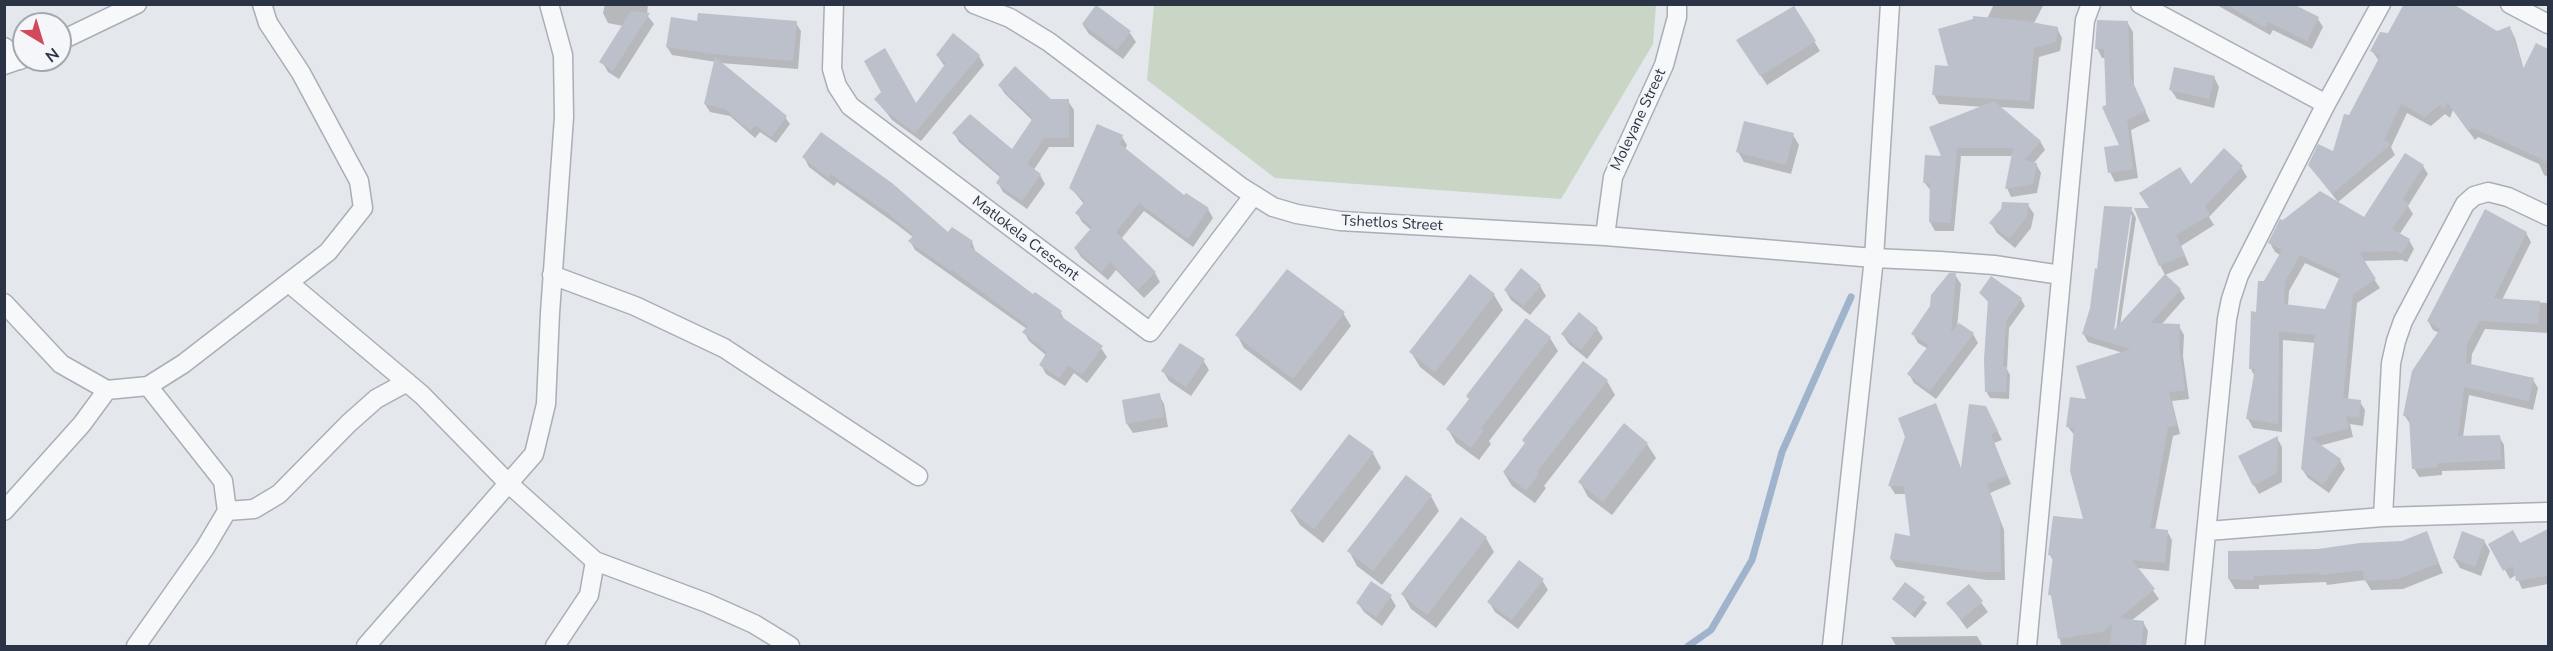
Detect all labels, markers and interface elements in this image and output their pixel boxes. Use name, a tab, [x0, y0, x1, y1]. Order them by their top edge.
north arrow	[12, 12, 72, 72]
text: N	[40, 42, 63, 67]
street label: Moleyane Street	[1608, 66, 1670, 174]
street label: Matlokela Crescent	[968, 193, 1082, 285]
street label: Tshetlos Street	[1341, 212, 1443, 236]

